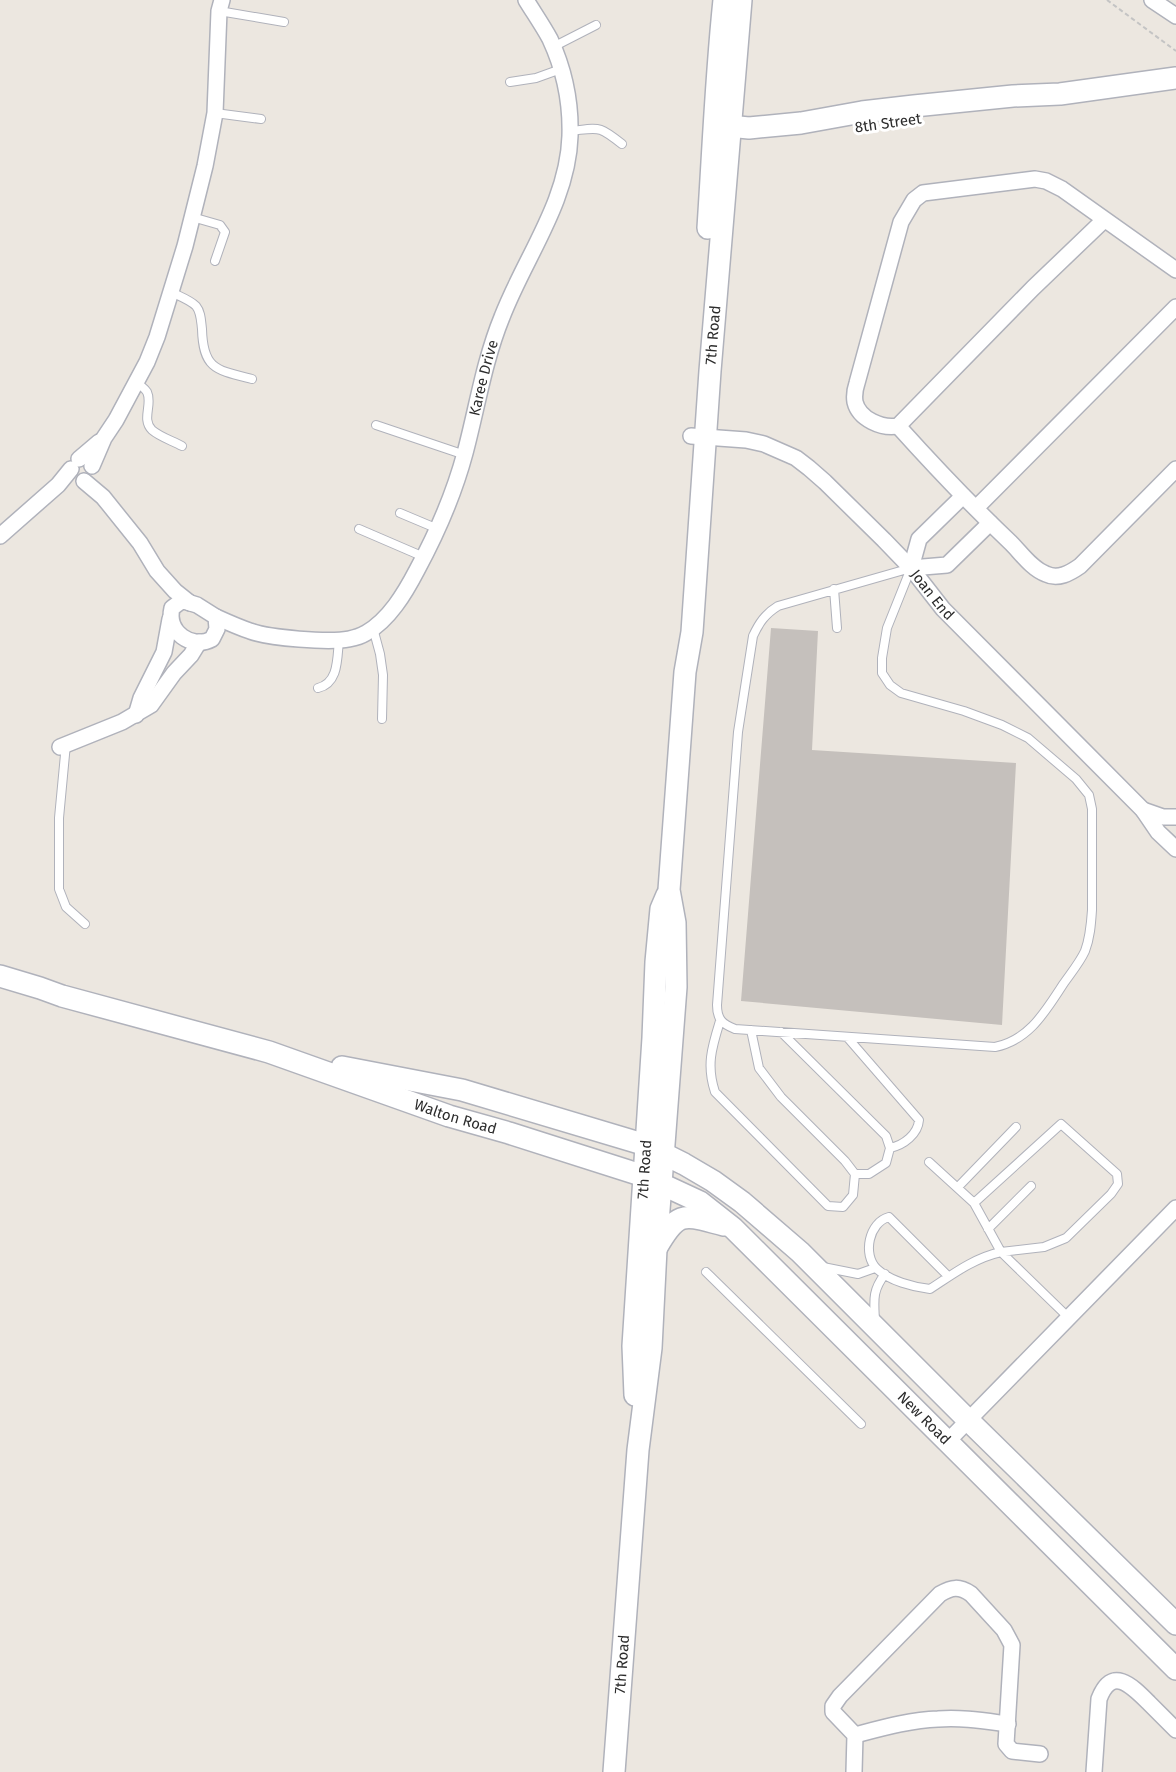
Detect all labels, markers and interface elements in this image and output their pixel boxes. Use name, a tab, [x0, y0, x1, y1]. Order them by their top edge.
street label: 8th Street	[854, 109, 923, 137]
street label: 7th Road	[702, 305, 724, 365]
street label: Karee Drive	[465, 338, 502, 418]
street label: Joan End	[907, 566, 958, 624]
street label: Walton Road	[412, 1095, 499, 1138]
street label: 7th Road	[634, 1139, 655, 1200]
street label: New Road	[894, 1388, 954, 1448]
street label: 7th Road	[611, 1634, 633, 1695]

